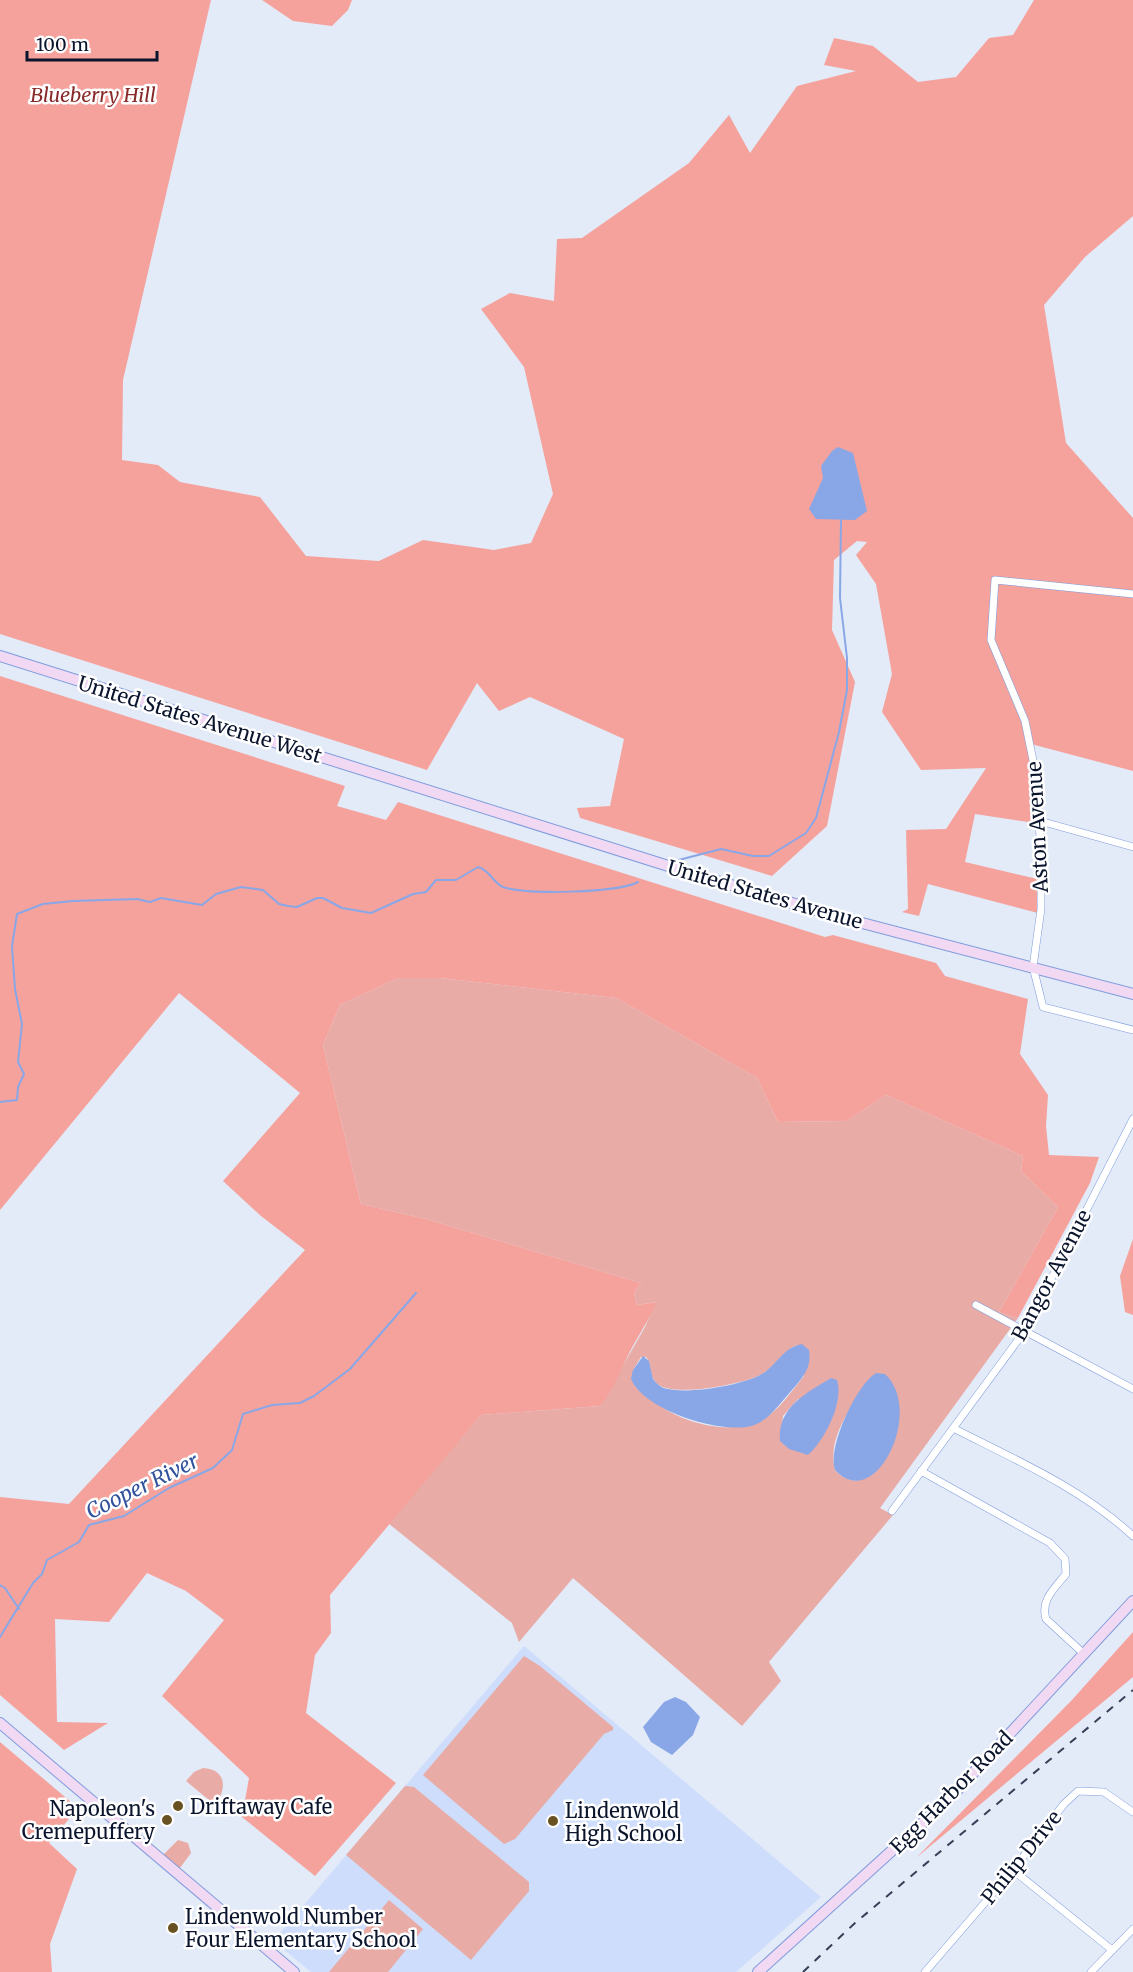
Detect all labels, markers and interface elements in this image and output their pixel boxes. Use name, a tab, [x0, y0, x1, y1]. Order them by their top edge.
scale bar	[27, 24, 158, 62]
text: 100 m	[36, 33, 89, 56]
park label: Blueberry Hill	[30, 82, 156, 107]
street label: United States Avenue West	[75, 670, 325, 768]
street label: Aston Avenue	[1021, 761, 1053, 894]
street label: United States Avenue	[665, 854, 865, 934]
street label: Bangor Avenue	[1006, 1205, 1096, 1345]
water label: Cooper River	[81, 1447, 203, 1525]
street label: Egg Harbor Road	[884, 1725, 1018, 1859]
place label: Driftaway Cafe	[190, 1794, 332, 1819]
place label: Napoleon's Cremepuffery	[22, 1796, 155, 1844]
place label: Lindenwold High School	[565, 1798, 682, 1846]
marker: Driftaway Cafe	[171, 1799, 185, 1813]
street label: Philip Drive	[976, 1805, 1066, 1909]
marker: Napoleon's Cremepuffery	[160, 1813, 174, 1827]
marker: Lindenwold High School	[546, 1814, 560, 1828]
place label: Lindenwold Number Four Elementary School	[185, 1904, 416, 1952]
marker: Lindenwold Number Four Elementary School	[166, 1921, 180, 1935]

